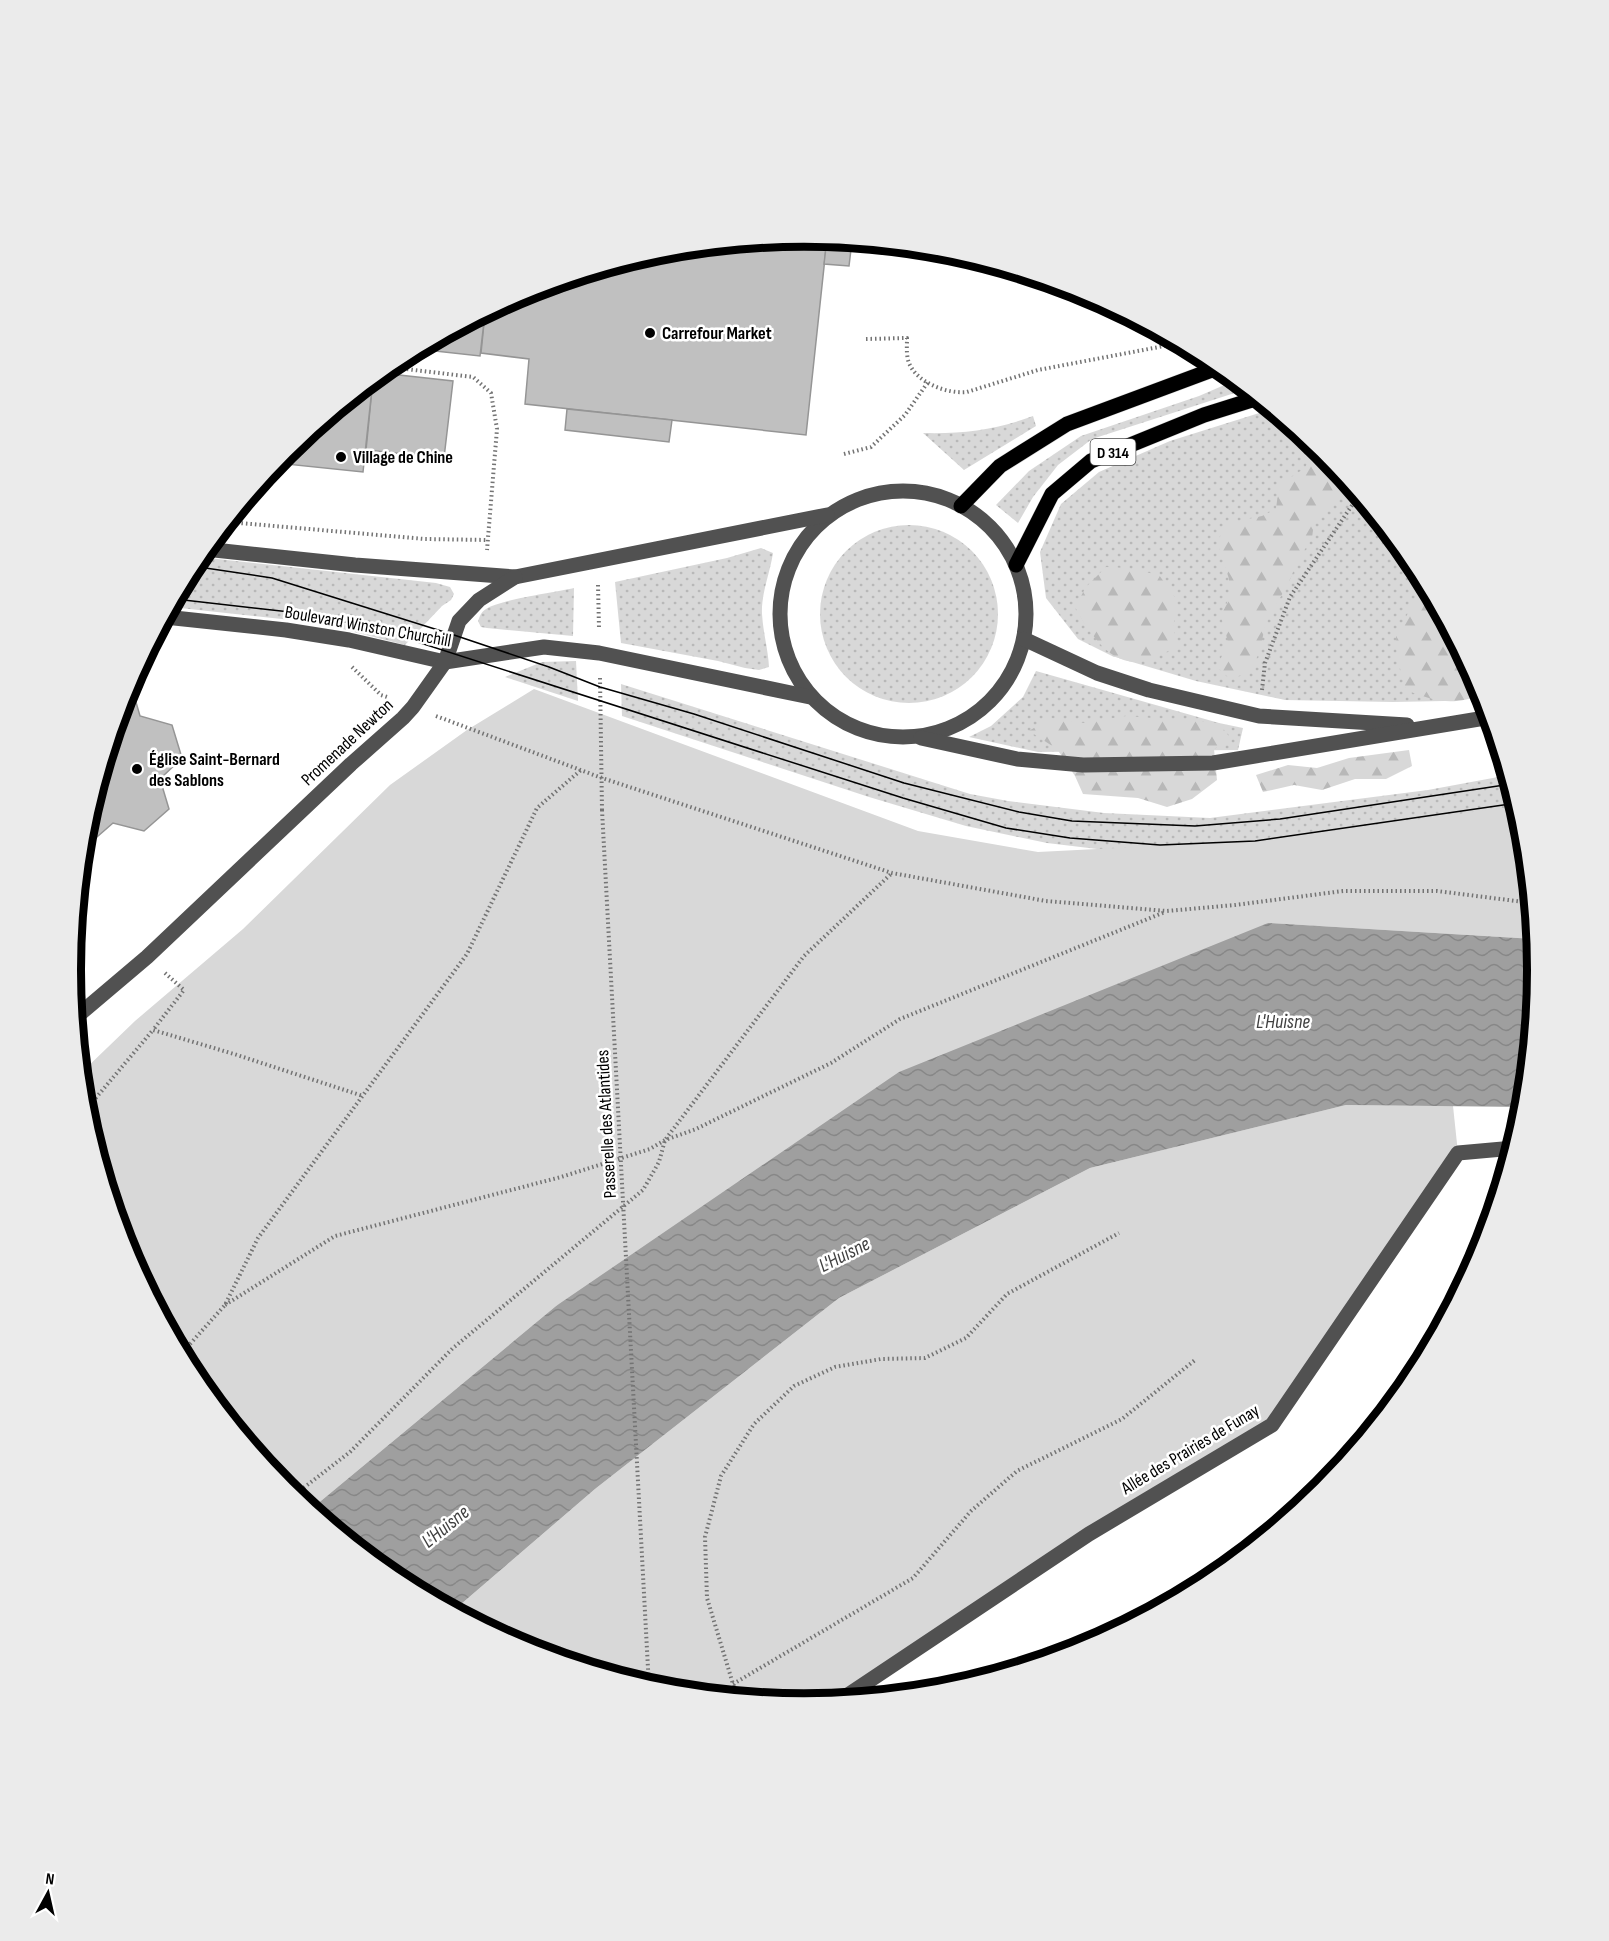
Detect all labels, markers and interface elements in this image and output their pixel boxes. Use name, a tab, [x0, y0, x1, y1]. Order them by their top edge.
place label: Carrefour Market	[662, 323, 772, 344]
marker: Carrefour Market	[643, 326, 657, 340]
road number: D 314	[1090, 439, 1136, 465]
place label: Village de Chine	[353, 447, 453, 468]
marker: Village de Chine	[334, 450, 348, 464]
street label: Boulevard Winston Churchill	[283, 602, 453, 651]
street label: Promenade Newton	[297, 694, 398, 790]
place label: Église Saint-Bernard des Sablons	[149, 749, 280, 791]
marker: Église Saint-Bernard des Sablons	[130, 762, 144, 776]
water label: L'Huisne	[1256, 1010, 1310, 1034]
street label: Passerelle des Atlantides	[592, 1049, 621, 1199]
water label: L'Huisne	[815, 1232, 874, 1278]
street label: Allée des Prairies de Funay	[1117, 1400, 1263, 1499]
water label: L'Huisne	[417, 1500, 474, 1553]
north arrow	[18, 1863, 78, 1923]
text: N	[44, 1870, 55, 1890]

